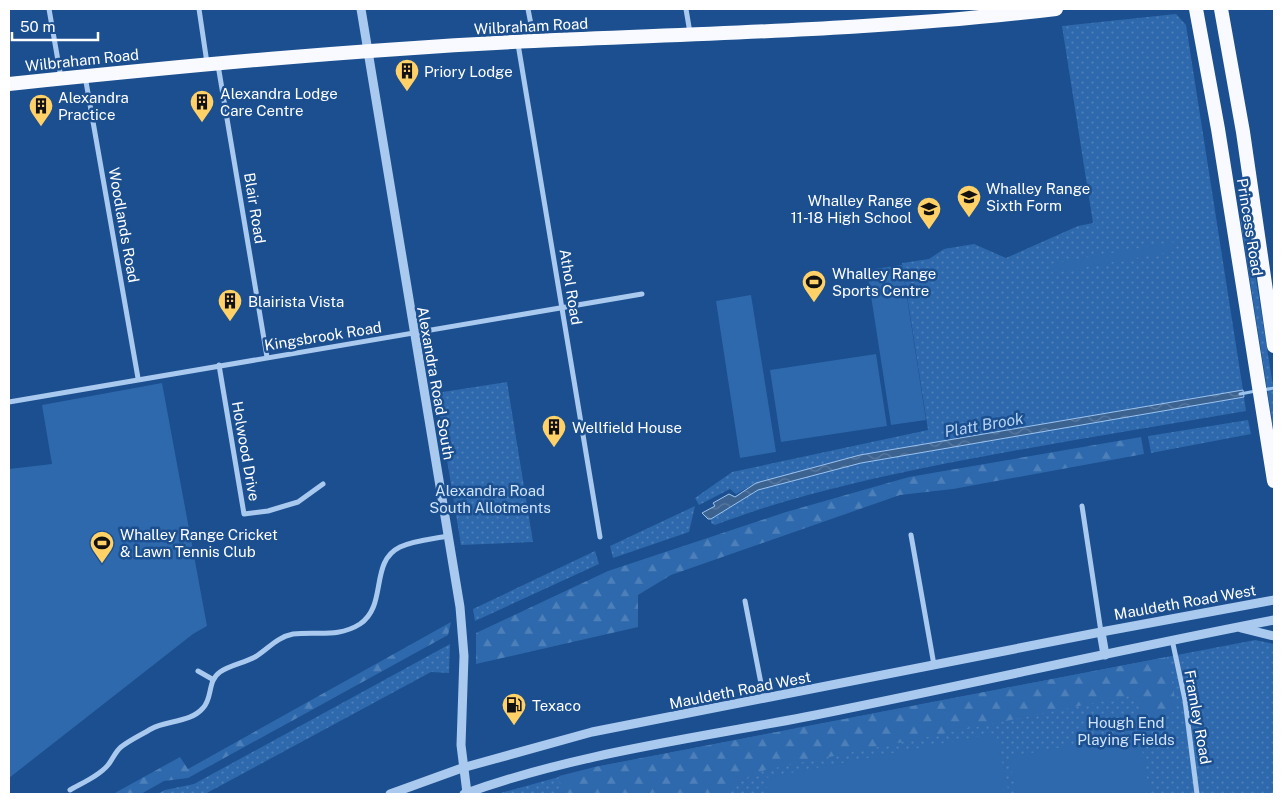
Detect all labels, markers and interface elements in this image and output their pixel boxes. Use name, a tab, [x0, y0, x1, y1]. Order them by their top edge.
scale bar	[12, 10, 99, 42]
street label: Wilbraham Road	[473, 15, 589, 37]
text: 50 m	[20, 18, 55, 35]
street label: Wilbraham Road	[24, 46, 140, 74]
building icon: Priory Lodge	[394, 58, 420, 92]
place label: Priory Lodge	[424, 63, 513, 80]
place label: Alexandra Lodge Care Centre	[220, 85, 338, 119]
place label: Alexandra Practice	[58, 89, 129, 123]
building icon: Alexandra Lodge Care Centre	[189, 89, 215, 123]
building icon: Alexandra Practice	[28, 93, 54, 127]
street label: Woodlands Road	[105, 166, 143, 284]
street label: Blair Road	[241, 171, 269, 245]
street label: Princess Road	[1234, 177, 1266, 277]
place label: Whalley Range Sixth Form	[986, 180, 1090, 214]
school or university icon: Whalley Range Sixth Form	[956, 184, 982, 218]
place label: Whalley Range 11-18 High School	[791, 192, 912, 226]
school or university icon: Whalley Range 11-18 High School	[916, 196, 942, 230]
street label: Athol Road	[557, 248, 585, 326]
place label: Whalley Range Sports Centre	[832, 265, 936, 299]
sports icon: Whalley Range Sports Centre	[801, 269, 827, 303]
building icon: Blairista Vista	[217, 288, 243, 322]
place label: Blairista Vista	[248, 293, 344, 310]
street label: Alexandra Road South	[414, 305, 458, 461]
street label: Kingsbrook Road	[263, 318, 383, 354]
street label: Holwood Drive	[229, 400, 263, 502]
water label: Platt Brook	[943, 409, 1025, 441]
building icon: Wellfield House	[541, 414, 567, 448]
place label: Wellfield House	[572, 419, 682, 436]
park label: Alexandra Road South Allotments	[429, 482, 551, 516]
place label: Whalley Range Cricket & Lawn Tennis Club	[120, 526, 278, 560]
sports icon: Whalley Range Cricket & Lawn Tennis Club	[89, 530, 115, 564]
street label: Mauldeth Road West	[1113, 581, 1257, 623]
street label: Mauldeth Road West	[668, 668, 812, 712]
street label: Framley Road	[1181, 669, 1215, 765]
fuel station icon: Texaco	[501, 692, 527, 726]
place label: Texaco	[532, 697, 581, 714]
park label: Hough End Playing Fields	[1077, 714, 1175, 748]

